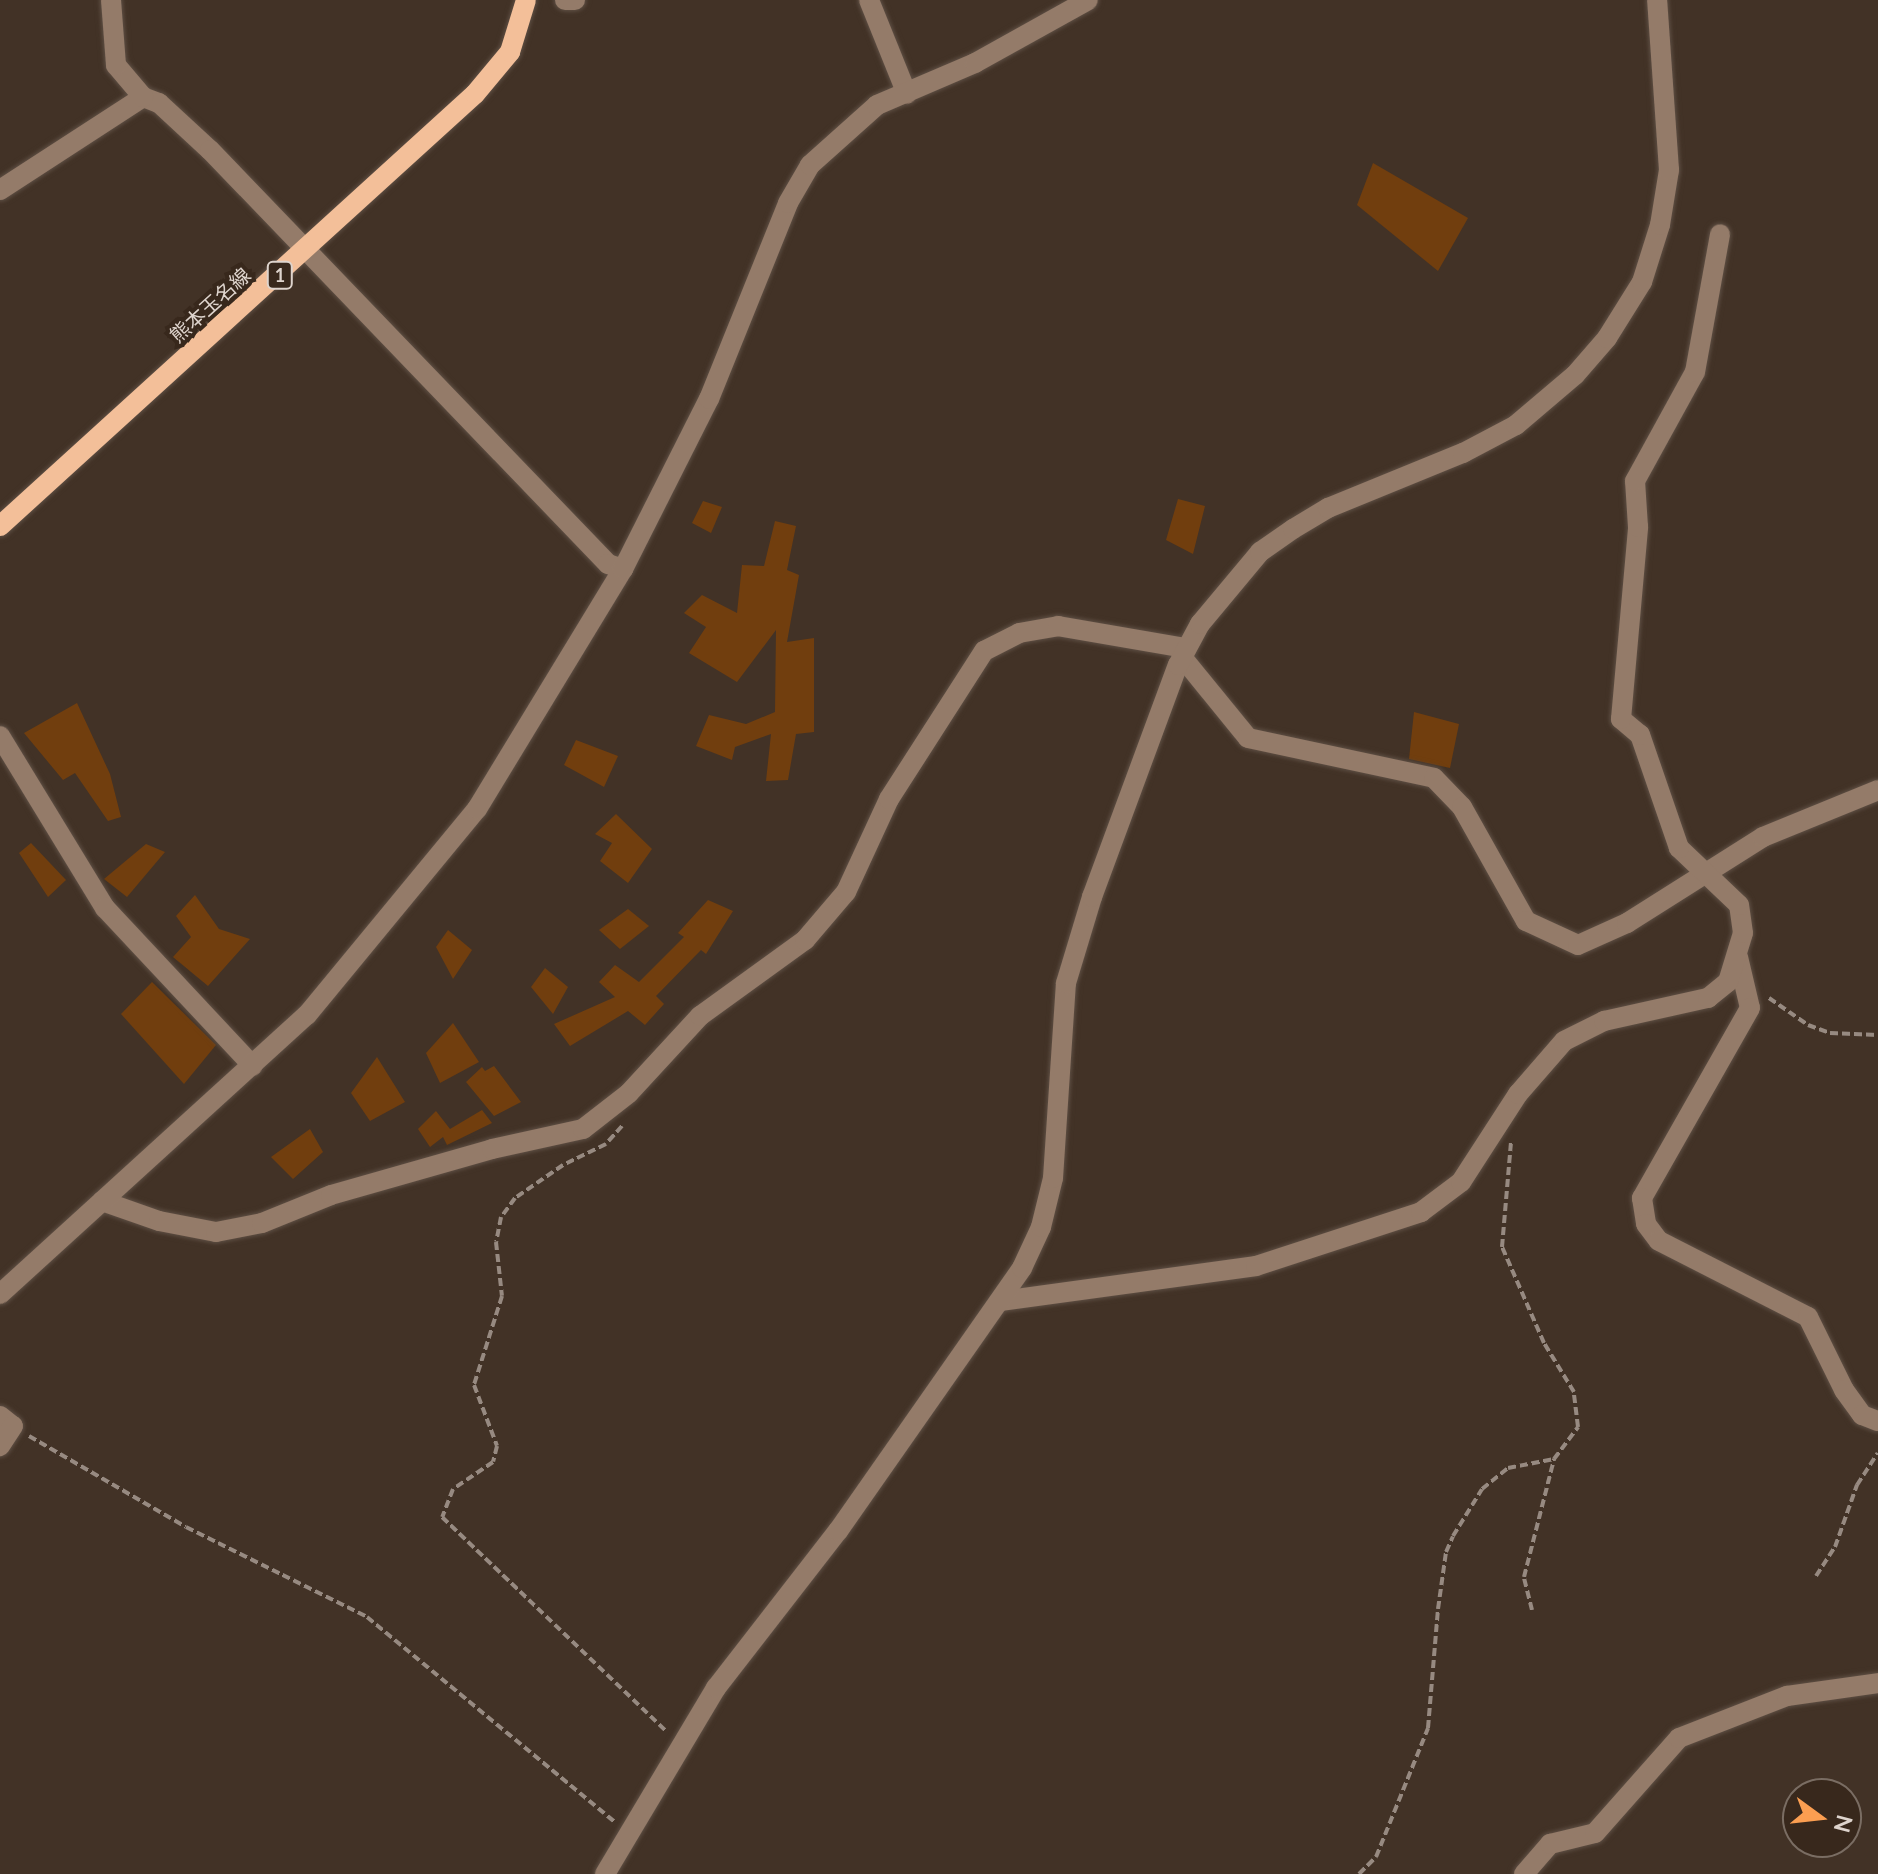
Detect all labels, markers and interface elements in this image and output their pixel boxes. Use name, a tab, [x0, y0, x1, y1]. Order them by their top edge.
road number: 1	[266, 261, 294, 289]
street label: 熊本玉名線	[165, 263, 255, 347]
north arrow	[1782, 1778, 1862, 1858]
text: N	[1829, 1812, 1859, 1835]

